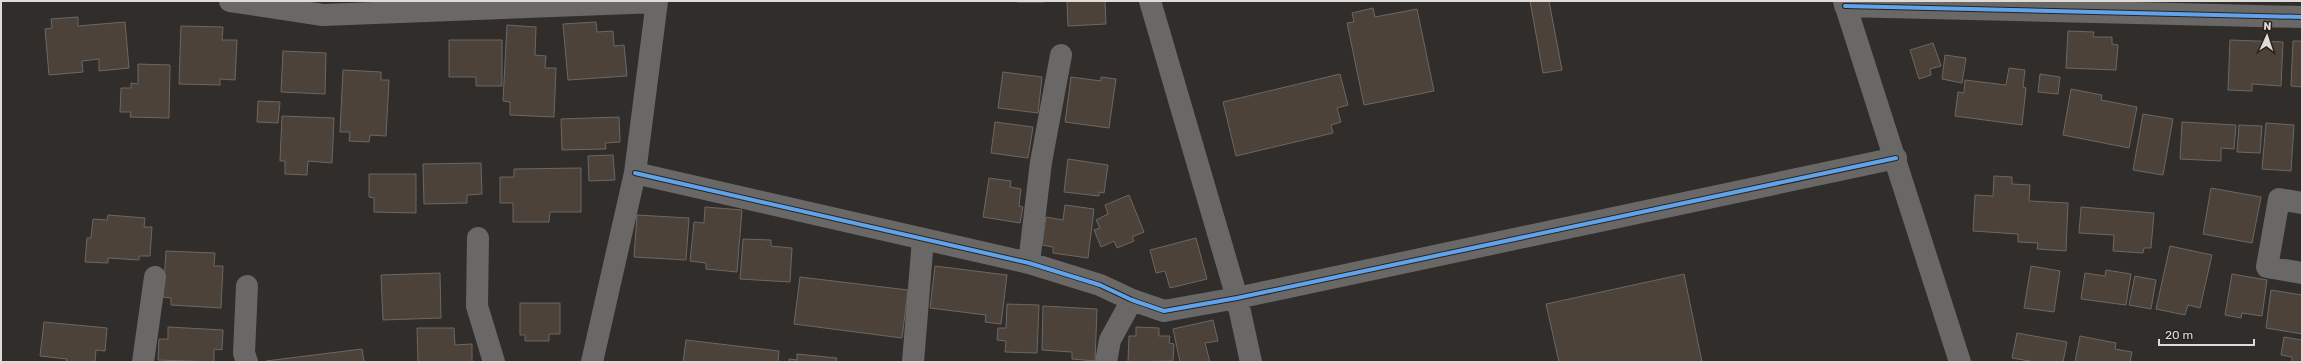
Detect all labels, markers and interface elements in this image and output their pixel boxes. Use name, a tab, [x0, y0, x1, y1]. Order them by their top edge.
north arrow	[2247, 16, 2287, 56]
text: N	[2263, 20, 2272, 33]
scale bar	[2159, 321, 2254, 347]
text: 20 m	[2165, 328, 2193, 342]

